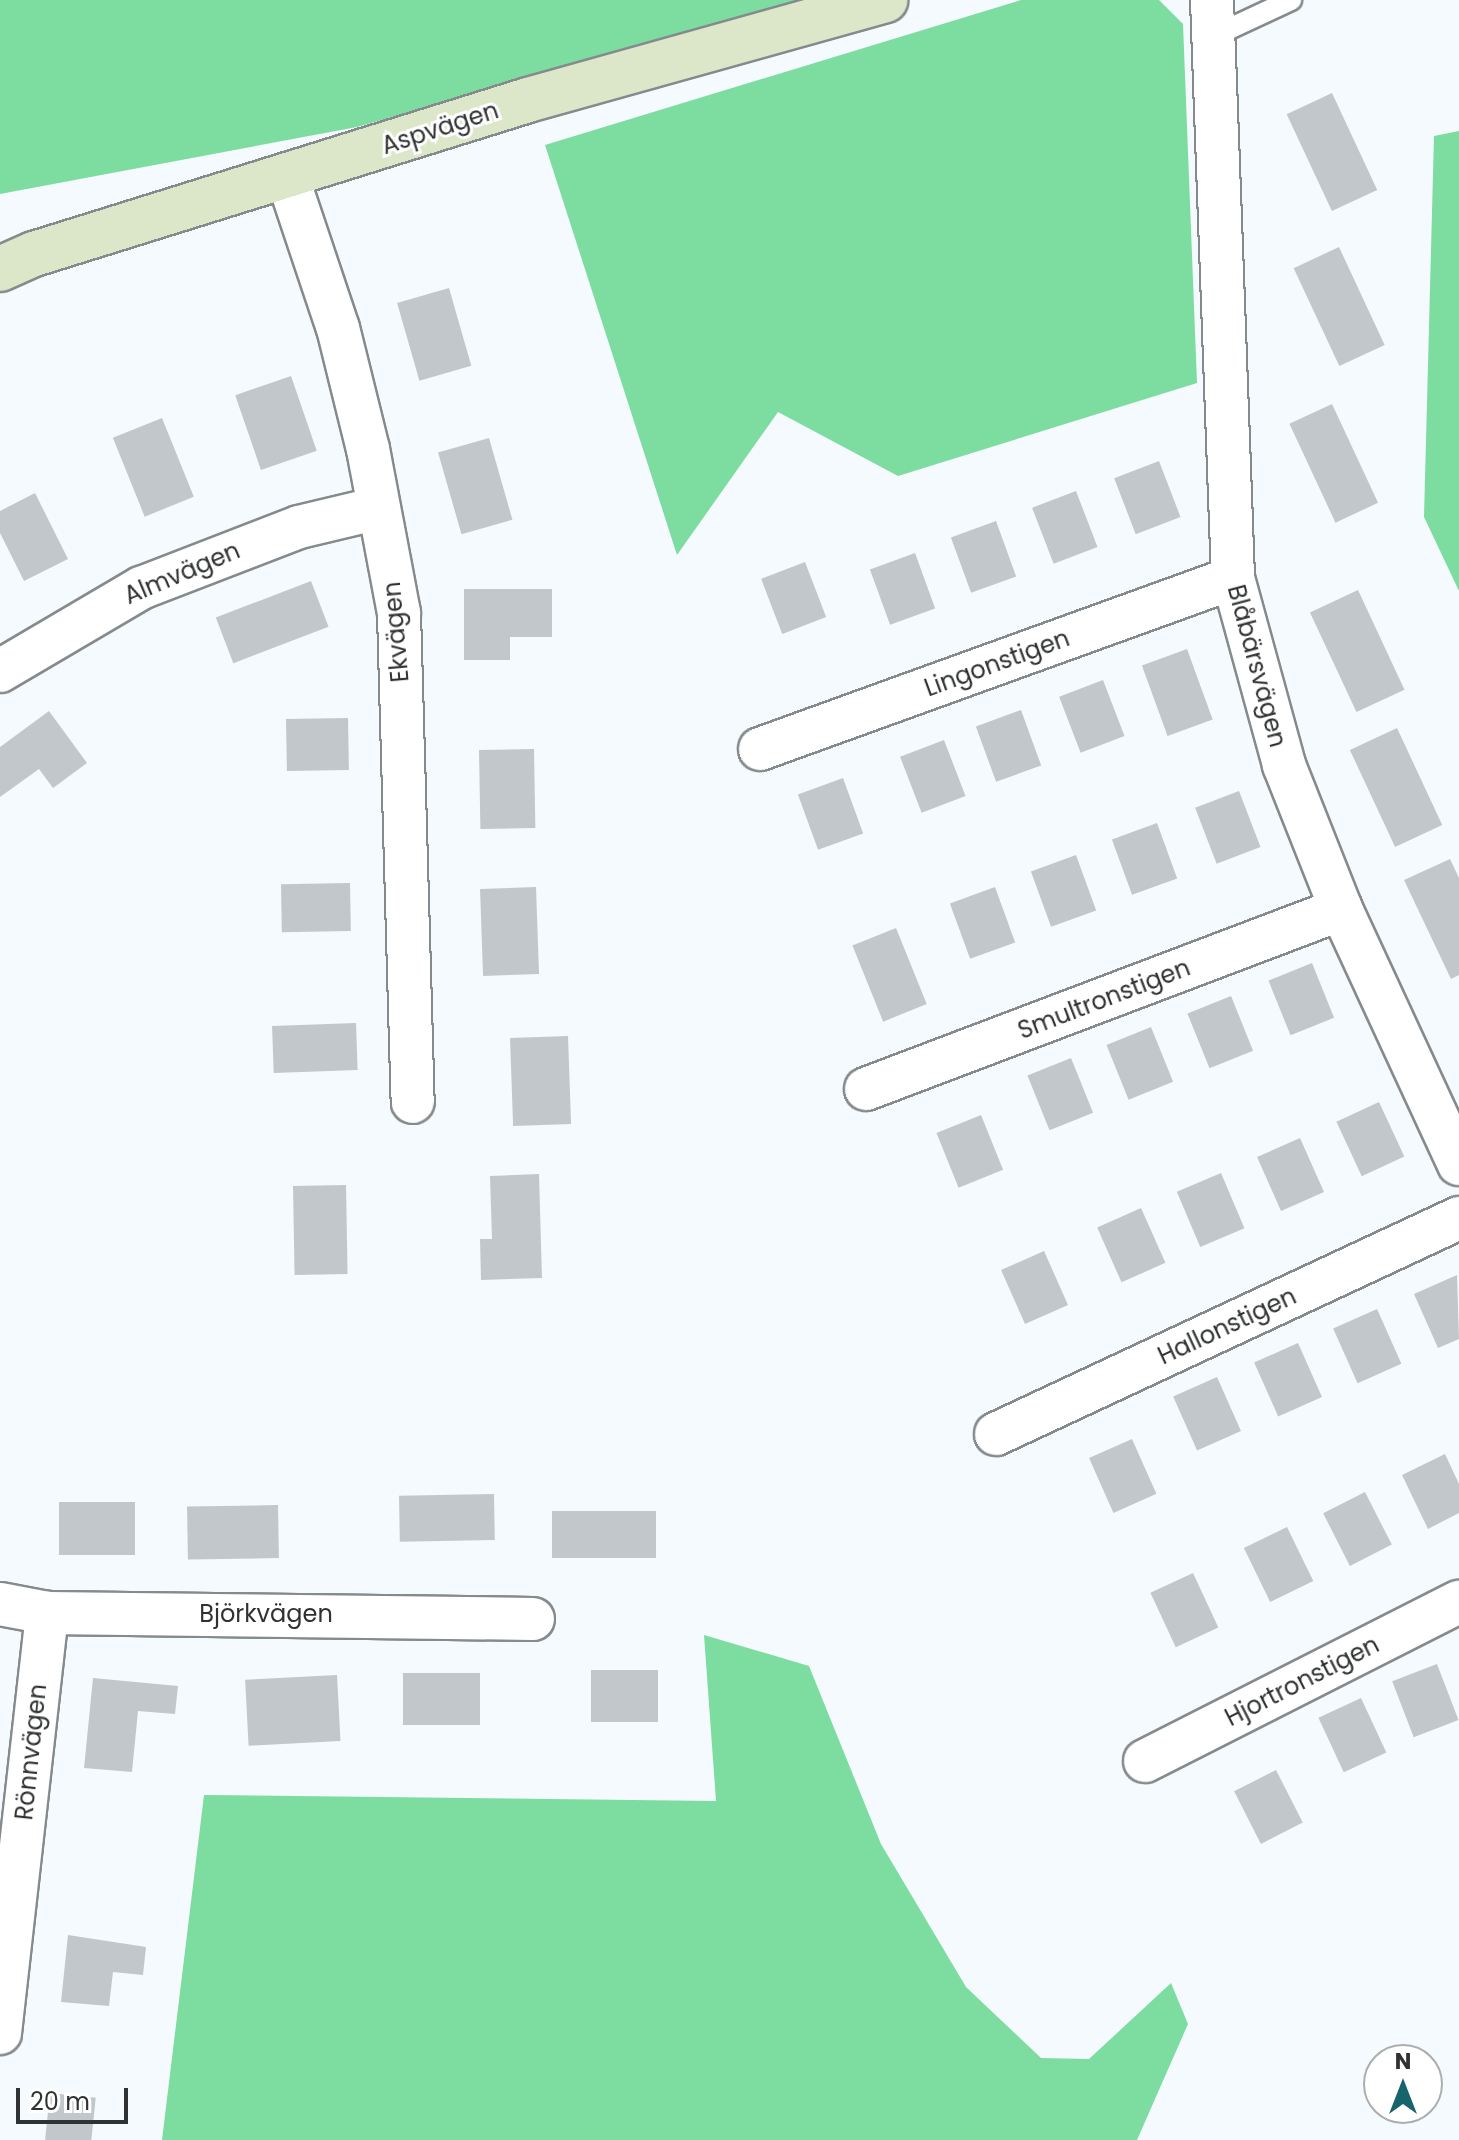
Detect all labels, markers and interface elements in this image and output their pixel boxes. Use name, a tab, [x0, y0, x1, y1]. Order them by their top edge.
street label: Aspvägen	[378, 96, 502, 160]
street label: Almvägen	[120, 536, 244, 610]
street label: Ekvägen	[377, 581, 415, 683]
street label: Blåbärsvägen	[1221, 582, 1293, 750]
street label: Lingonstigen	[921, 623, 1073, 703]
street label: Smultronstigen	[1014, 953, 1194, 1045]
street label: Hallonstigen	[1153, 1281, 1301, 1371]
street label: Björkvägen	[199, 1600, 333, 1628]
street label: Hjortronstigen	[1220, 1630, 1384, 1732]
street label: Rönnvägen	[10, 1682, 52, 1822]
north arrow	[1363, 2044, 1443, 2124]
text: N	[1395, 2046, 1411, 2077]
scale bar	[20, 2072, 132, 2122]
text: 20 m	[30, 2085, 90, 2118]

